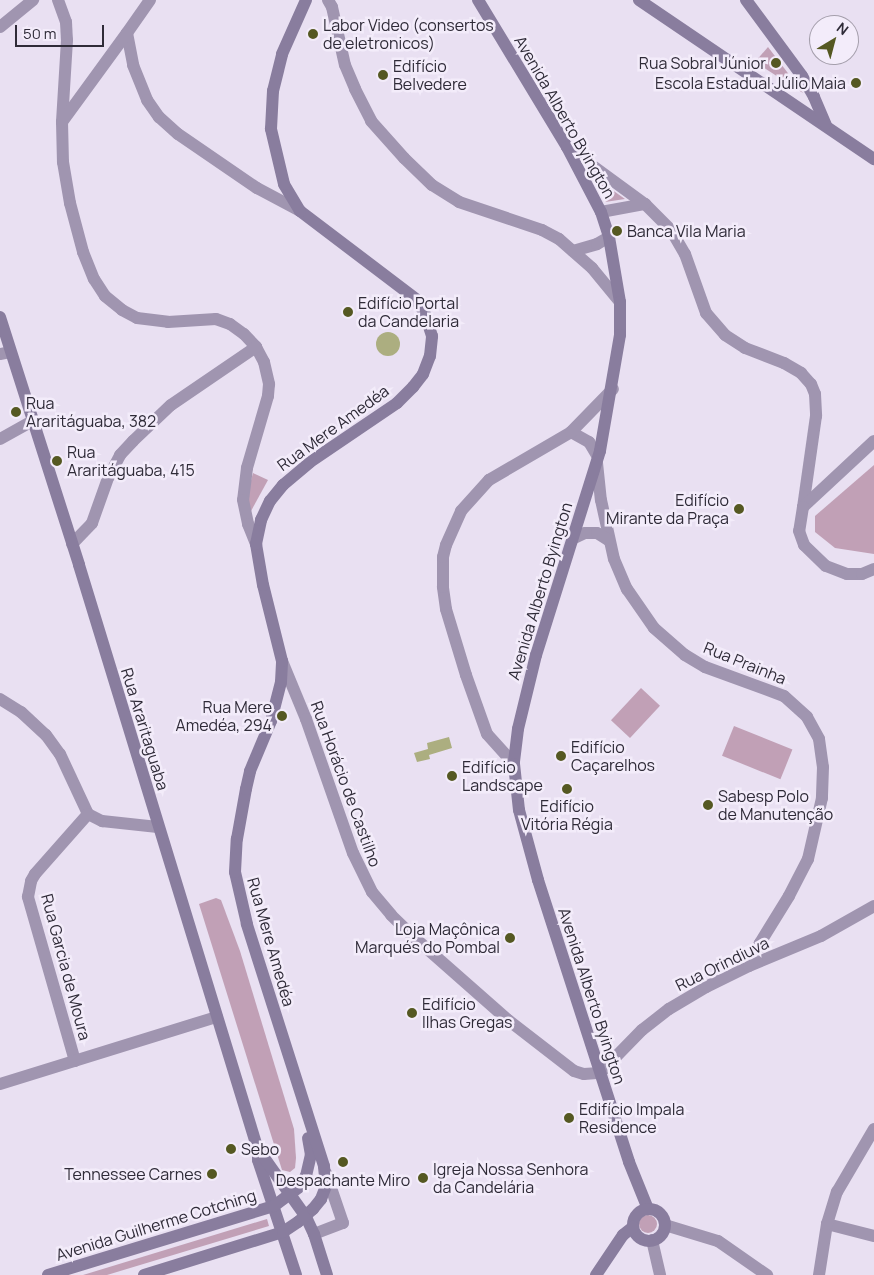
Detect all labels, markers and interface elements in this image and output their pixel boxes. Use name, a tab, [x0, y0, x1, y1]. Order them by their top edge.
scale bar	[18, 15, 106, 47]
place label: Labor Video (consertos de eletronicos)	[323, 15, 494, 53]
north arrow	[809, 15, 859, 65]
text: N	[833, 18, 852, 39]
text: 50 m	[23, 23, 57, 44]
marker: Labor Video (consertos de eletronicos)	[307, 28, 319, 40]
street label: Avenida Alberto Byington	[511, 32, 619, 202]
place label: Rua Sobral Júnior	[639, 53, 766, 73]
place label: Edifício Belvedere	[393, 56, 467, 94]
marker: Rua Sobral Júnior	[770, 57, 782, 69]
marker: Edifício Belvedere	[377, 69, 389, 81]
place label: Escola Estadual Júlio Maia	[655, 73, 846, 93]
marker: Escola Estadual Júlio Maia	[850, 77, 862, 89]
place label: Banca Vila Maria	[627, 221, 746, 241]
marker: Banca Vila Maria	[611, 225, 623, 237]
place label: Edifício Portal da Candelaria	[358, 293, 459, 331]
marker: Edifício Portal da Candelaria	[342, 306, 354, 318]
street label: Rua Mere Amedéa	[273, 381, 393, 475]
place label: Rua Araritáguaba, 382	[26, 393, 156, 431]
marker: Rua Araritáguaba, 382	[10, 406, 22, 418]
place label: Rua Araritáguaba, 415	[67, 442, 195, 480]
marker: Rua Araritáguaba, 415	[51, 455, 63, 467]
place label: Edifício Mirante da Praça	[606, 490, 729, 528]
street label: Avenida Alberto Byington	[504, 500, 576, 682]
marker: Edifício Mirante da Praça	[733, 503, 745, 515]
street label: Rua Prainha	[701, 638, 789, 688]
street label: Rua Araritaguaba	[117, 665, 173, 793]
place label: Rua Mere Amedéa, 294	[176, 697, 272, 735]
street label: Rua Horácio de Castilho	[307, 698, 385, 870]
marker: Rua Mere Amedéa, 294	[276, 710, 288, 722]
place label: Edifício Caçarelhos	[571, 737, 655, 775]
marker: Edifício Caçarelhos	[555, 750, 567, 762]
place label: Edifício Landscape	[462, 757, 543, 795]
marker: Edifício Landscape	[446, 770, 458, 782]
marker: Edifício Vitória Régia	[561, 783, 573, 795]
place label: Sabesp Polo de Manutenção	[718, 786, 833, 824]
place label: Edifício Vitória Régia	[521, 796, 613, 834]
marker: Sabesp Polo de Manutenção	[702, 799, 714, 811]
street label: Rua Mere Amedéa	[243, 875, 299, 1009]
street label: Rua Garcia de Moura	[37, 892, 95, 1042]
street label: Avenida Alberto Byington	[554, 905, 630, 1087]
place label: Loja Maçônica Marqués do Pombal	[355, 919, 500, 957]
marker: Loja Maçônica Marqués do Pombal	[504, 932, 516, 944]
street label: Rua Orindiuva	[672, 933, 772, 995]
place label: Edifício Ilhas Gregas	[422, 994, 512, 1032]
marker: Edifício Ilhas Gregas	[406, 1007, 418, 1019]
place label: Edifício Impala Residence	[579, 1099, 684, 1137]
marker: Edifício Impala Residence	[563, 1112, 575, 1124]
place label: Sebo	[241, 1139, 279, 1159]
marker: Sebo	[225, 1143, 237, 1155]
marker: Despachante Miro	[337, 1156, 349, 1168]
place label: Igreja Nossa Senhora da Candelária	[433, 1159, 588, 1197]
place label: Tennessee Carnes	[64, 1164, 202, 1184]
marker: Tennessee Carnes	[206, 1168, 218, 1180]
place label: Despachante Miro	[276, 1170, 410, 1190]
marker: Igreja Nossa Senhora da Candelária	[417, 1172, 429, 1184]
street label: Avenida Guilherme Cotching	[54, 1185, 258, 1265]

